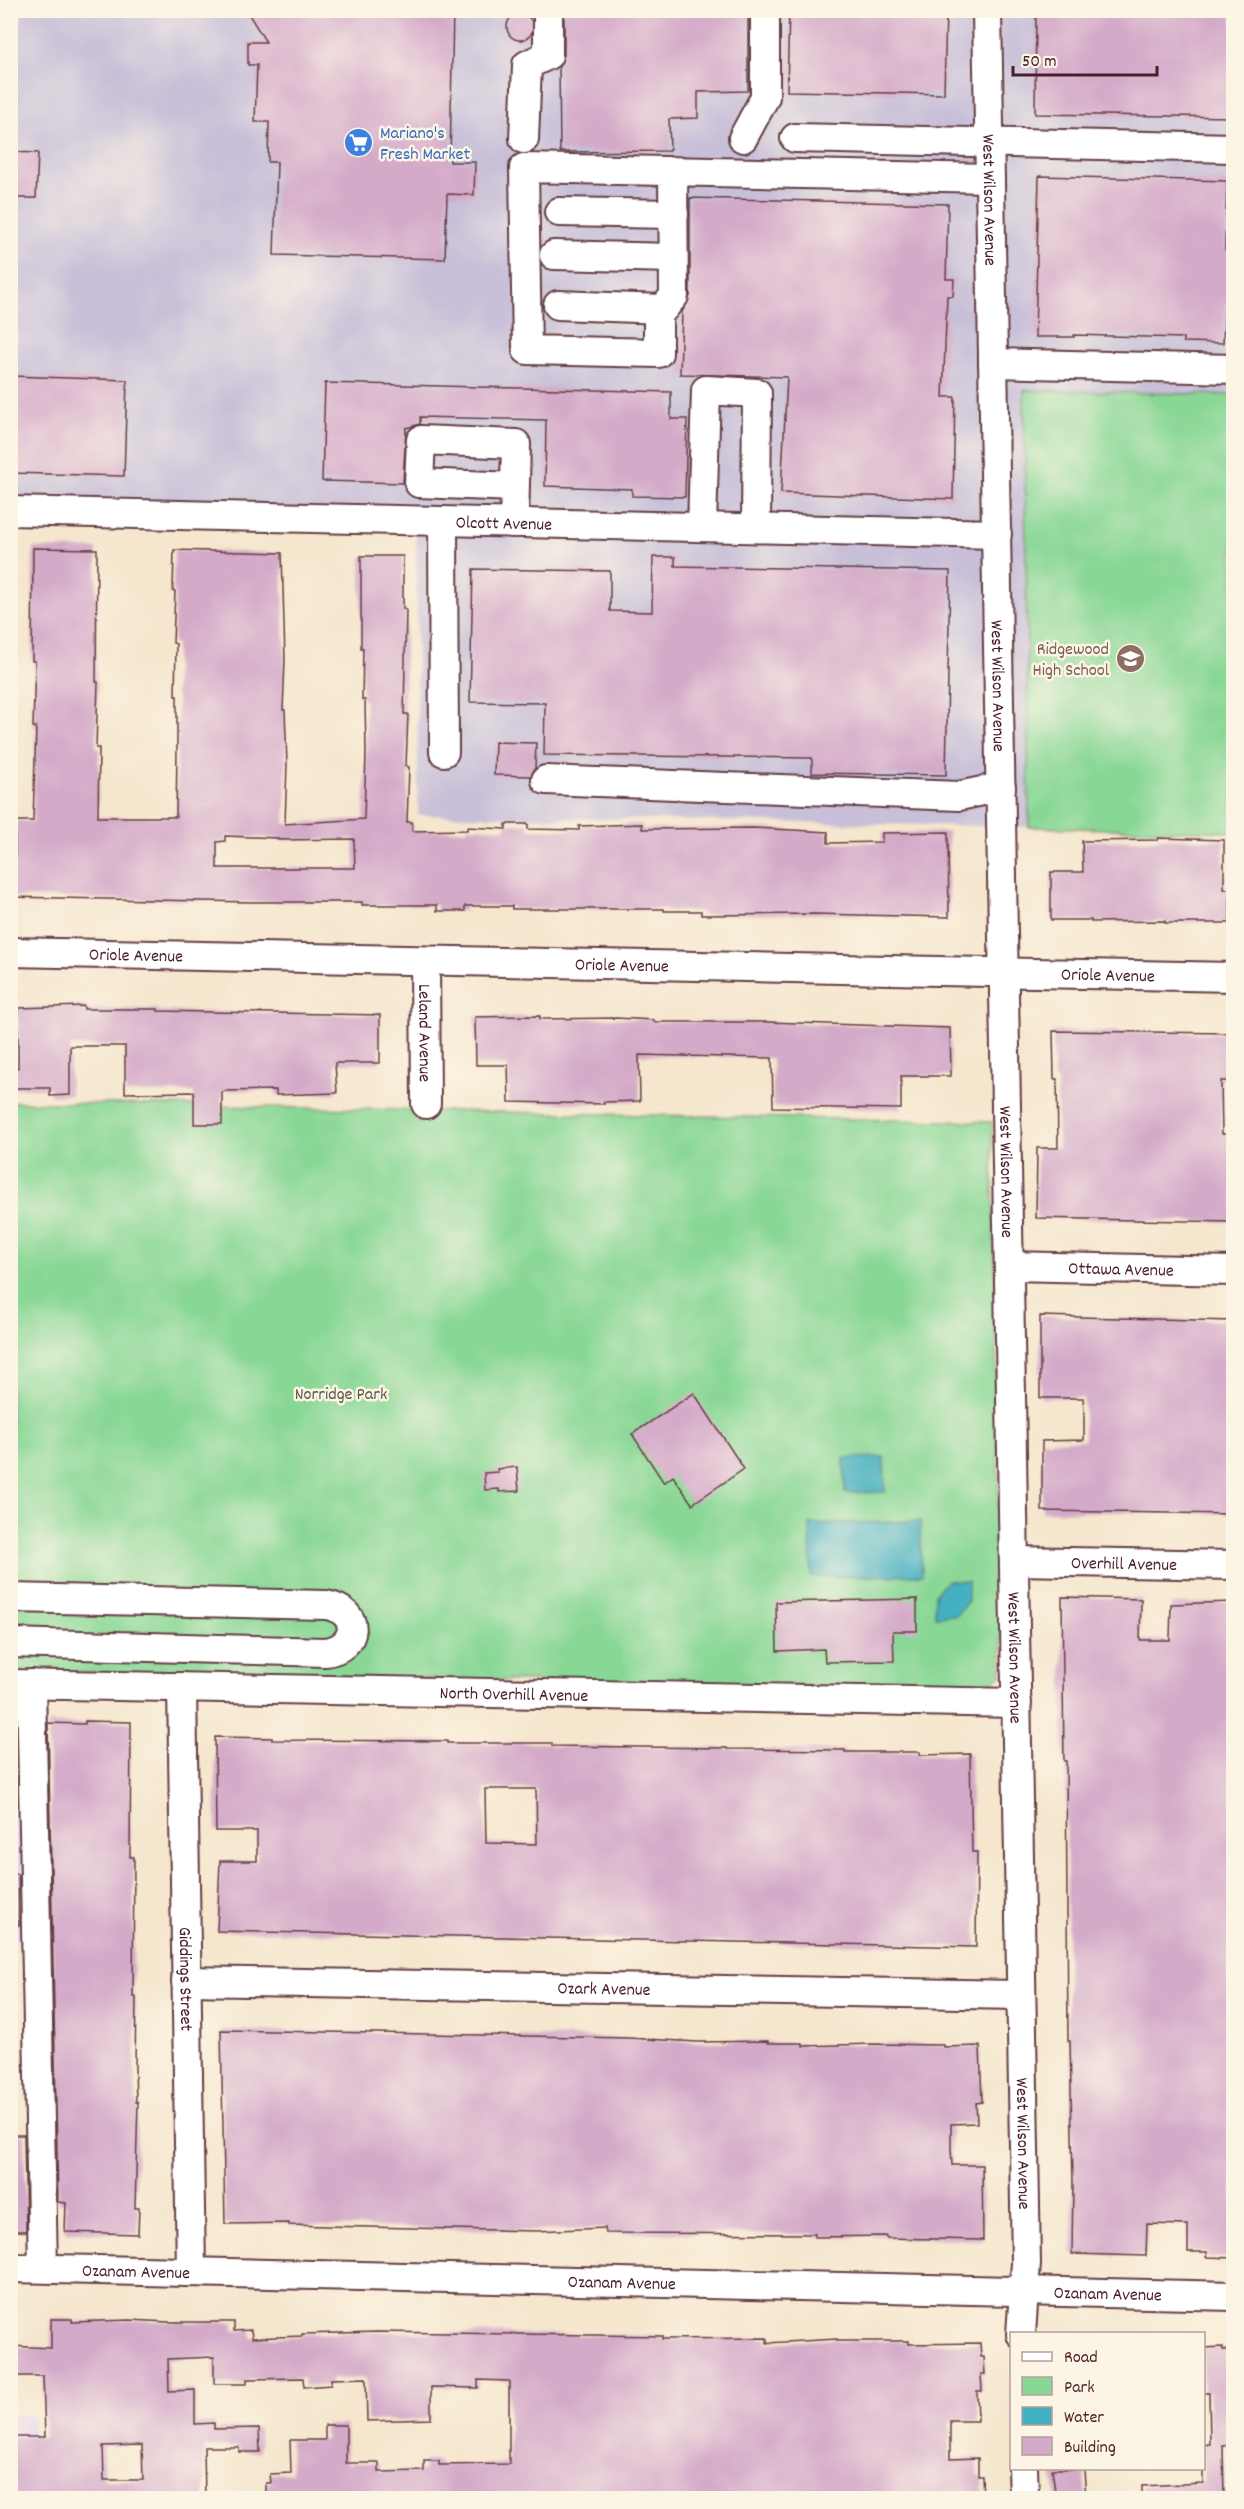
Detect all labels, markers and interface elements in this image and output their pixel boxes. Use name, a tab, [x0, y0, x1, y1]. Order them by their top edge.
scale bar	[1013, 39, 1157, 77]
text: 50 m	[1022, 50, 1057, 75]
place label: Mariano's Fresh Market	[380, 122, 471, 168]
supermarket icon: Mariano's Fresh Market	[343, 126, 375, 158]
street label: West Wilson Avenue	[974, 134, 1001, 266]
street label: Olcott Avenue	[455, 511, 552, 539]
street label: West Wilson Avenue	[983, 620, 1010, 752]
place label: Ridgewood High School	[1033, 638, 1110, 684]
school or university icon: Ridgewood High School	[1114, 642, 1146, 674]
street label: Oriole Avenue	[89, 944, 183, 971]
street label: Oriole Avenue	[575, 954, 669, 980]
street label: Oriole Avenue	[1060, 963, 1155, 990]
street label: Leland Avenue	[410, 984, 436, 1082]
street label: West Wilson Avenue	[991, 1106, 1018, 1238]
street label: Ottawa Avenue	[1068, 1257, 1174, 1285]
park label: Norridge Park	[295, 1383, 387, 1408]
street label: Overhill Avenue	[1071, 1552, 1177, 1579]
street label: West Wilson Avenue	[999, 1592, 1027, 1724]
street label: North Overhill Avenue	[439, 1682, 588, 1710]
street label: Giddings Street	[171, 1927, 197, 2032]
street label: Ozark Avenue	[557, 1977, 651, 2004]
street label: West Wilson Avenue	[1008, 2078, 1035, 2210]
street label: Ozanam Avenue	[82, 2260, 190, 2287]
street label: Ozanam Avenue	[567, 2271, 676, 2298]
street label: Ozanam Avenue	[1053, 2282, 1162, 2309]
legend	[1010, 2332, 1205, 2470]
text: Road	[1064, 2346, 1098, 2371]
text: Park	[1064, 2376, 1095, 2401]
text: Water	[1064, 2406, 1104, 2431]
text: Building	[1064, 2436, 1116, 2461]

